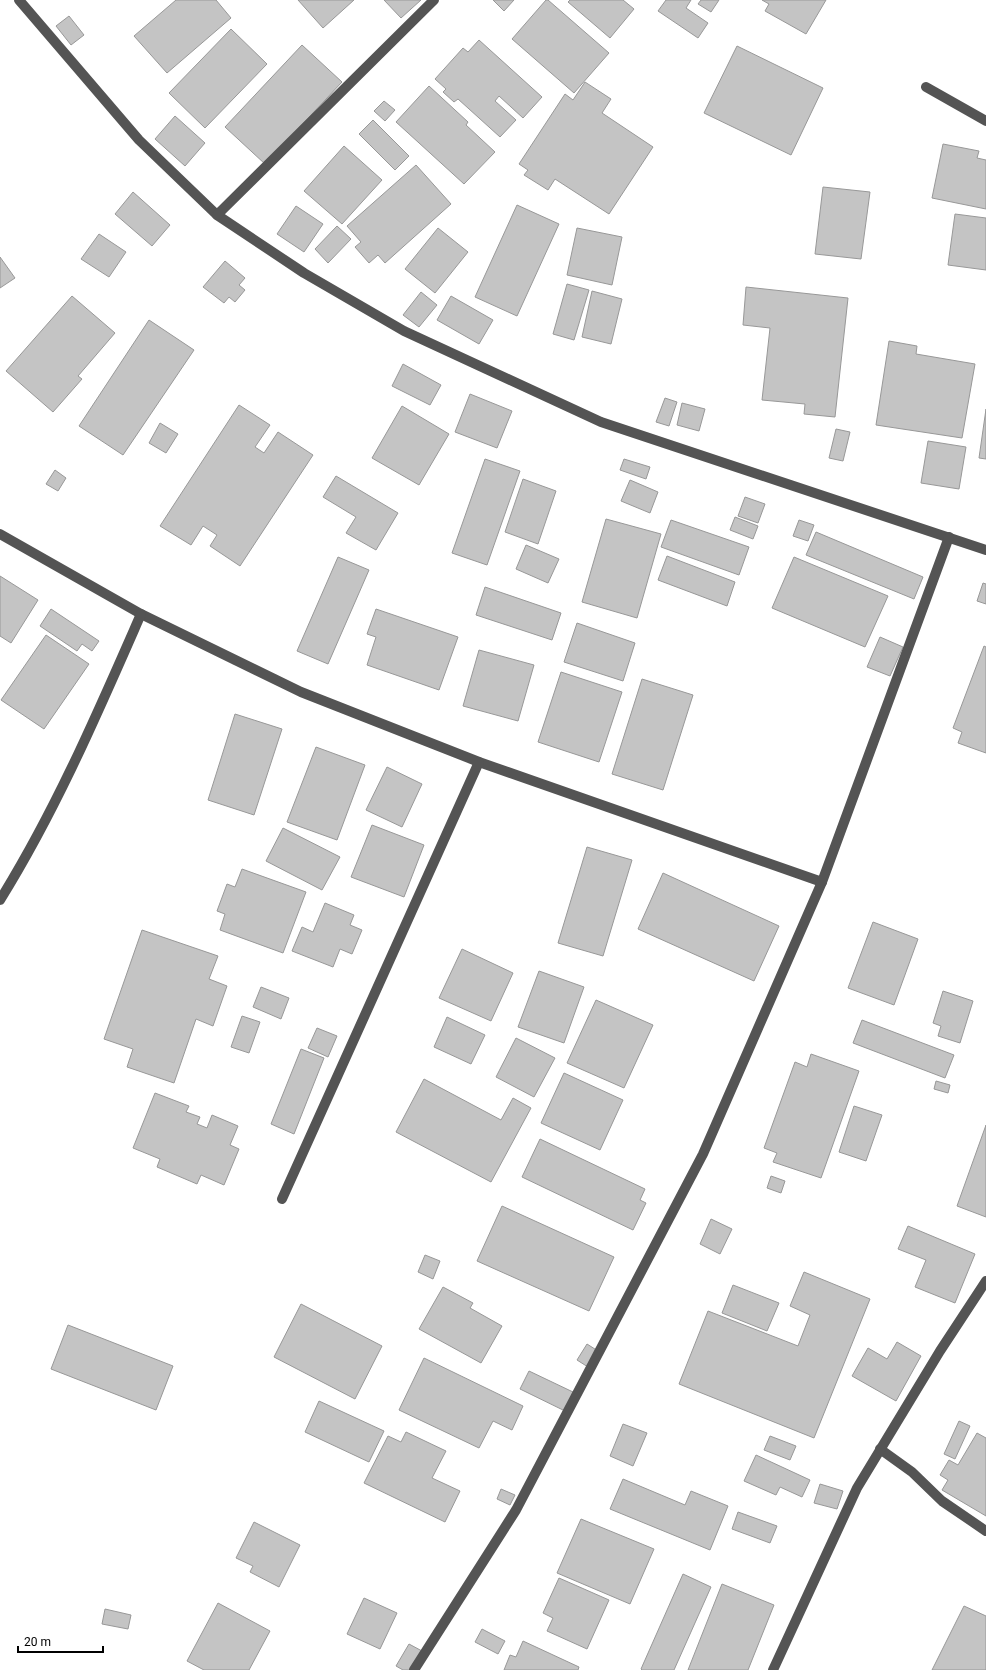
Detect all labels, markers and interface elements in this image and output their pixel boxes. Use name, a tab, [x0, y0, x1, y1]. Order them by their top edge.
scale bar	[18, 1628, 103, 1654]
text: 20 m	[24, 1635, 51, 1649]

